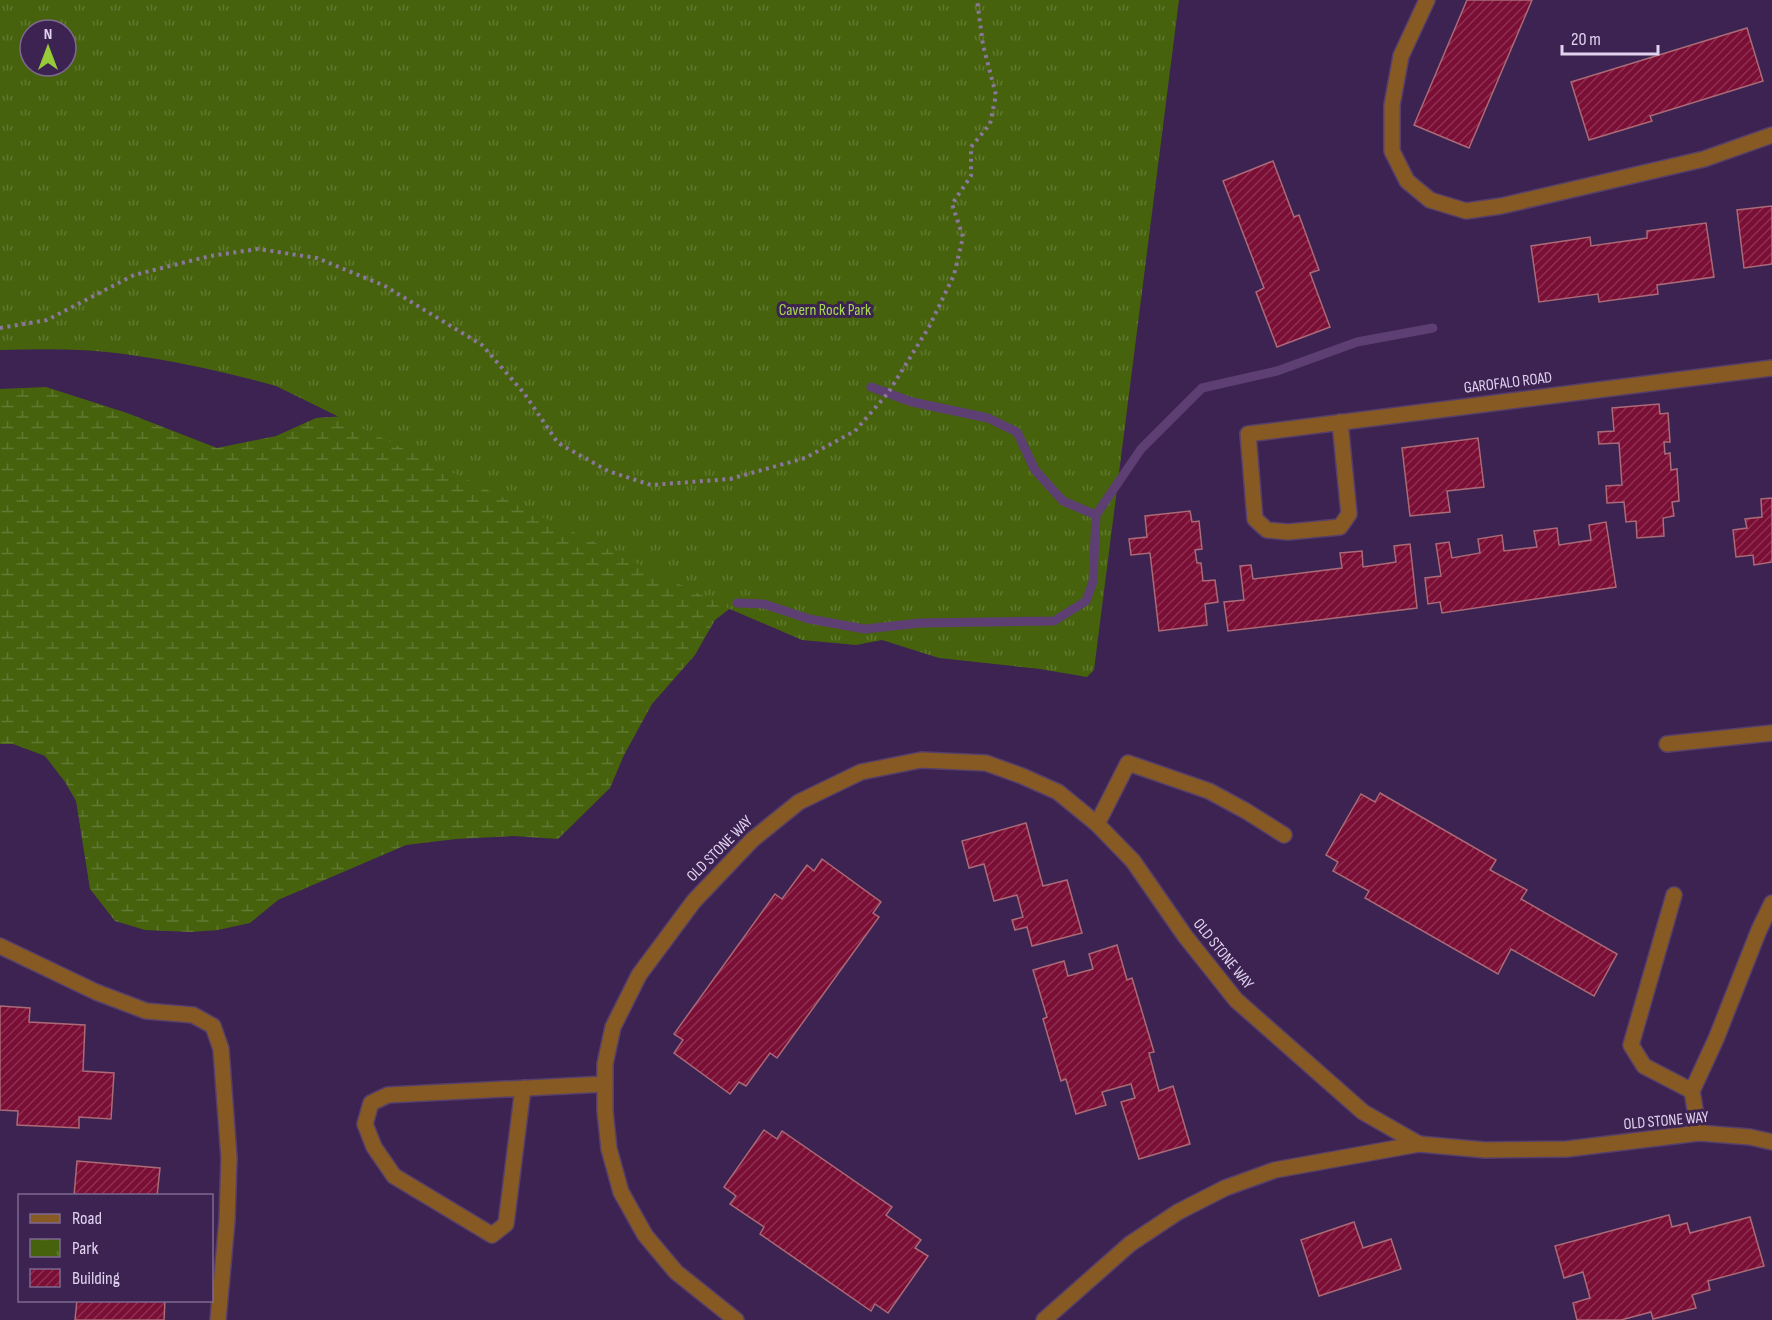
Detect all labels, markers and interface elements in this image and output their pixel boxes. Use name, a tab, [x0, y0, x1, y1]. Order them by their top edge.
north arrow	[18, 18, 78, 78]
scale bar	[1562, 18, 1658, 56]
text: N	[44, 25, 52, 44]
text: 20 m	[1571, 29, 1601, 50]
park label: Cavern Rock Park	[779, 301, 871, 320]
street label: GAROFALO ROAD	[1463, 368, 1553, 398]
street label: OLD STONE WAY	[683, 812, 757, 886]
street label: OLD STONE WAY	[1189, 915, 1257, 993]
street label: OLD STONE WAY	[1623, 1108, 1710, 1134]
legend	[18, 1194, 213, 1302]
text: Road	[72, 1208, 102, 1229]
text: Park	[72, 1238, 98, 1259]
text: Building	[72, 1268, 120, 1289]

